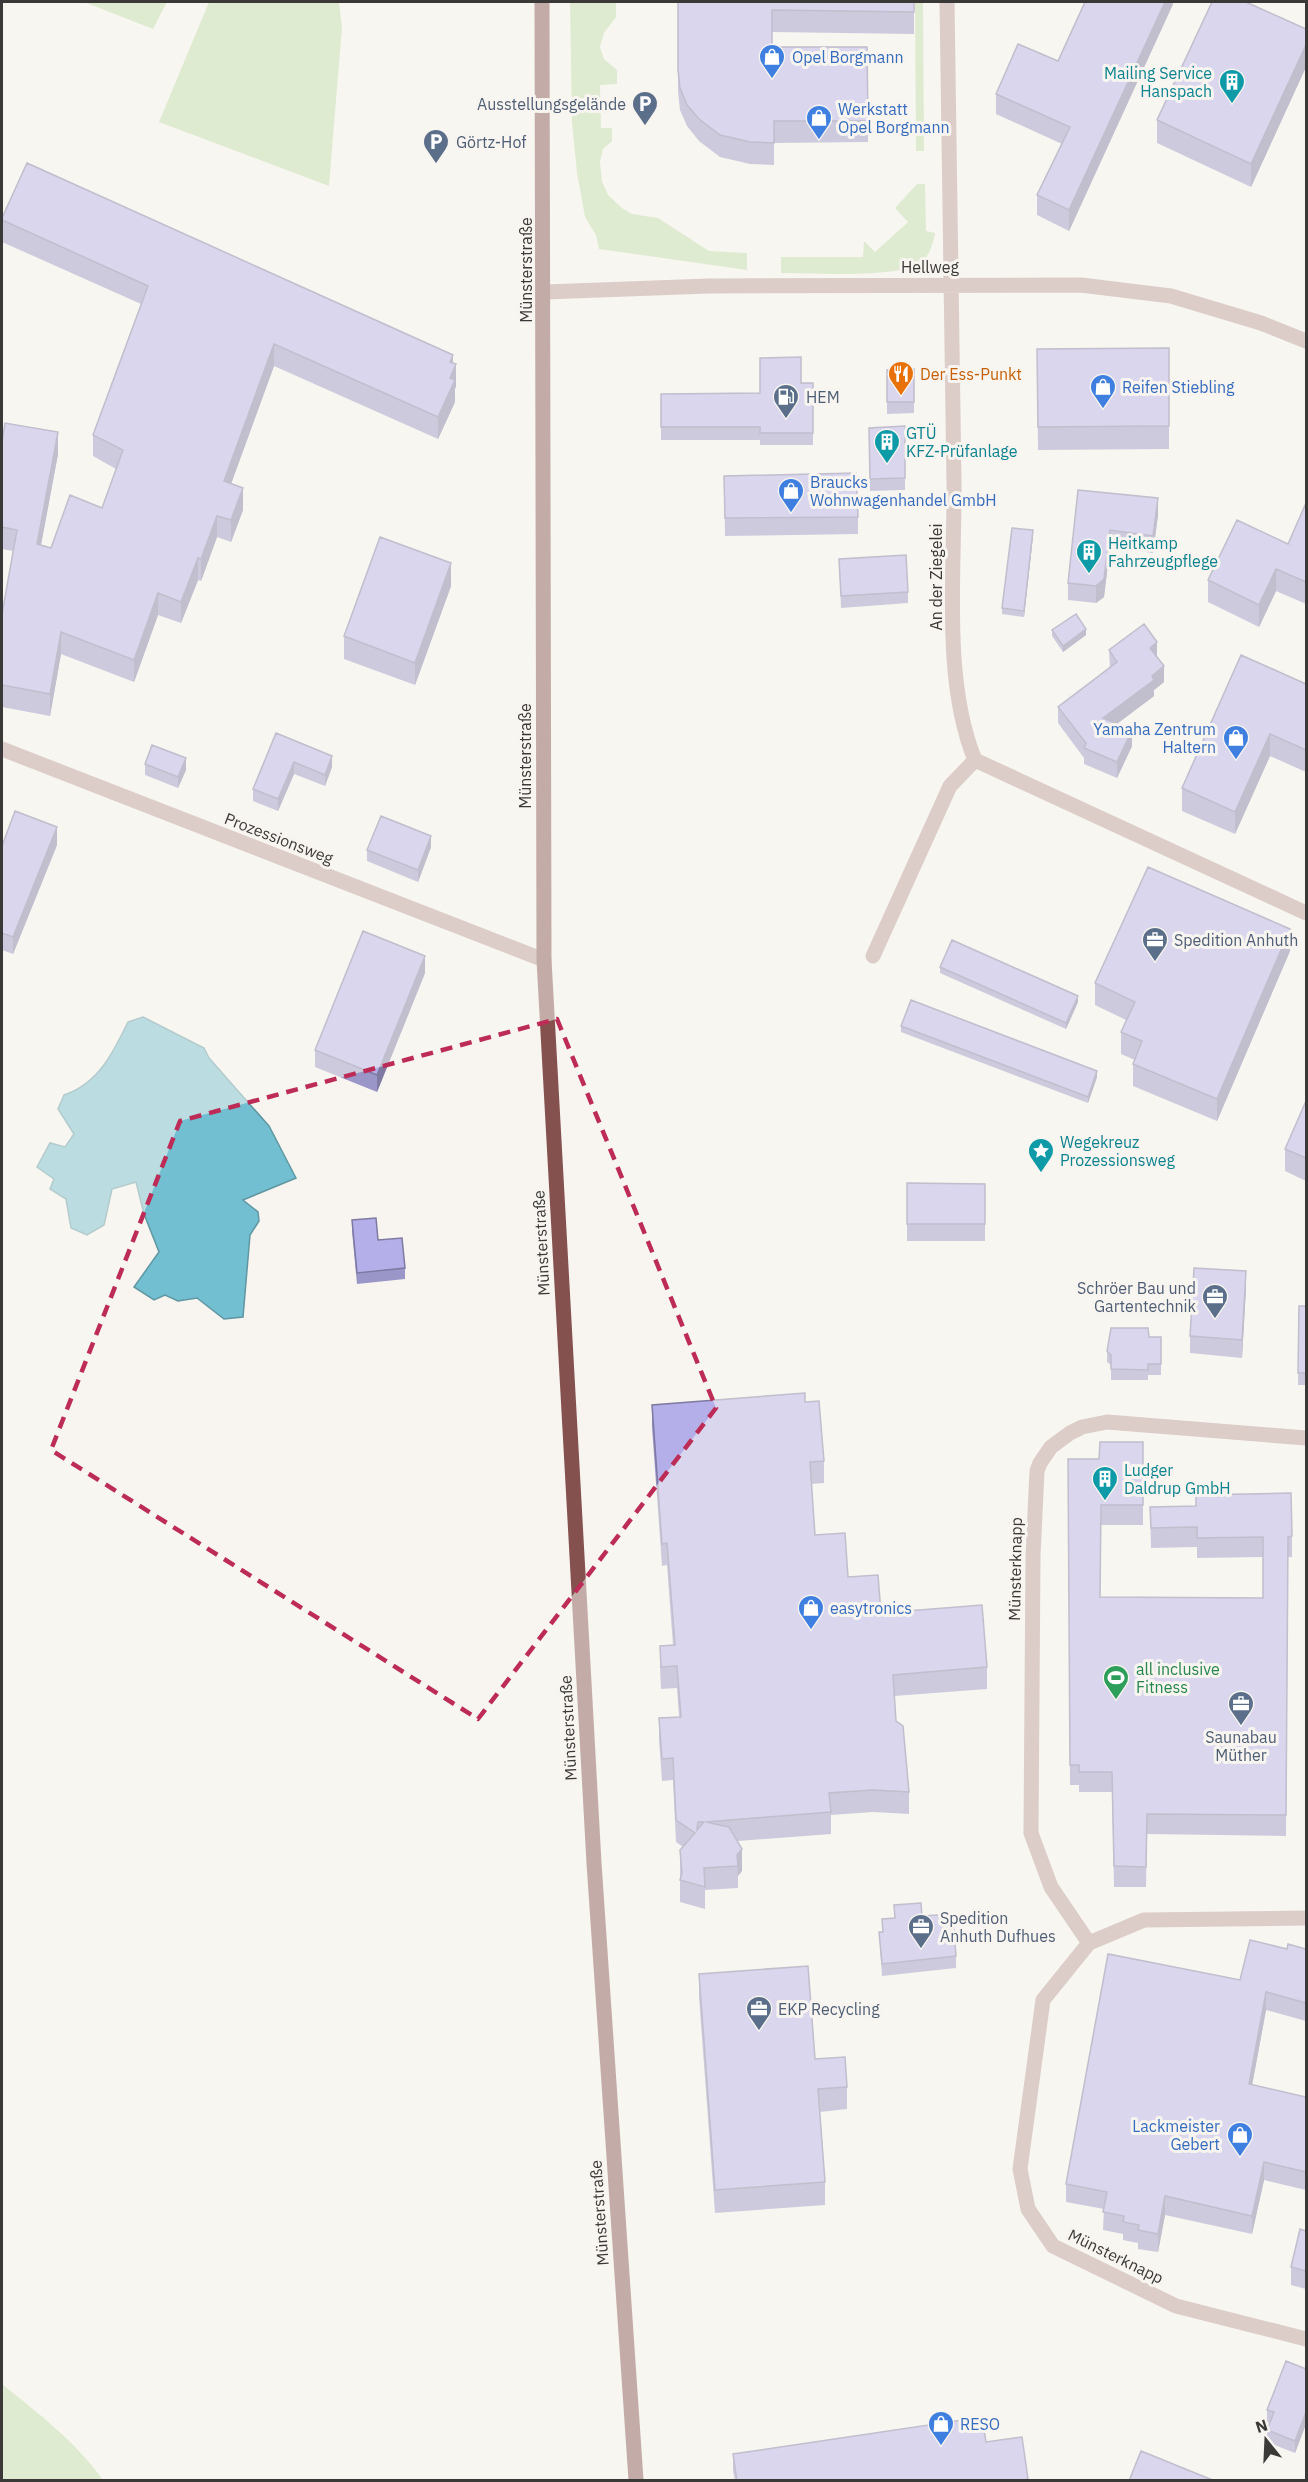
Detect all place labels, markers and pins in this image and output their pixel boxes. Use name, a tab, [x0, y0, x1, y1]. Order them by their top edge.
shop icon: Opel Borgmann	[757, 42, 787, 80]
place label: Opel Borgmann	[792, 47, 904, 67]
place label: Mailing Service Hanspach	[1104, 63, 1212, 101]
building icon: Mailing Service Hanspach	[1217, 67, 1247, 105]
parking icon: Ausstellungsgelände	[630, 89, 660, 127]
place label: Ausstellungsgelände	[477, 94, 626, 114]
place label: Werkstatt Opel Borgmann	[838, 99, 950, 137]
shop icon: Werkstatt Opel Borgmann	[804, 103, 834, 141]
parking icon: Görtz-Hof	[421, 127, 451, 165]
place label: Görtz-Hof	[456, 132, 526, 152]
restaurant icon: Der Ess-Punkt	[886, 359, 916, 397]
place label: Der Ess-Punkt	[920, 364, 1022, 384]
shop icon: Reifen Stiebling	[1088, 372, 1118, 410]
place label: Reifen Stiebling	[1122, 377, 1235, 397]
fuel station icon: HEM	[771, 382, 801, 420]
place label: HEM	[806, 387, 840, 407]
place label: GTÜ KFZ-Prüfanlage	[906, 423, 1018, 461]
building icon: GTÜ KFZ-Prüfanlage	[872, 427, 902, 465]
place label: Braucks Wohnwagenhandel GmbH	[810, 472, 997, 510]
shop icon: Braucks Wohnwagenhandel GmbH	[776, 476, 806, 514]
place label: Heitkamp Fahrzeugpflege	[1108, 533, 1218, 571]
building icon: Heitkamp Fahrzeugpflege	[1074, 537, 1104, 575]
place label: Yamaha Zentrum Haltern	[1093, 719, 1216, 757]
shop icon: Yamaha Zentrum Haltern	[1221, 723, 1251, 761]
office icon: Spedition Anhuth	[1140, 925, 1170, 963]
place label: Spedition Anhuth	[1174, 930, 1298, 950]
place label: Wegekreuz Prozessionsweg	[1060, 1132, 1175, 1170]
place icon: Wegekreuz Prozessionsweg	[1026, 1136, 1056, 1174]
place label: Schröer Bau und Gartentechnik	[1077, 1278, 1197, 1316]
office icon: Schröer Bau und Gartentechnik	[1200, 1282, 1230, 1320]
place label: Ludger Daldrup GmbH	[1124, 1460, 1231, 1498]
building icon: Ludger Daldrup GmbH	[1090, 1464, 1120, 1502]
shop icon: easytronics	[796, 1593, 826, 1631]
place label: easytronics	[830, 1598, 912, 1618]
place label: all inclusive Fitness	[1136, 1659, 1220, 1697]
sports icon: all inclusive Fitness	[1101, 1663, 1131, 1701]
office icon: Saunabau Müther	[1226, 1689, 1256, 1727]
place label: Saunabau Müther	[1205, 1727, 1277, 1765]
place label: Spedition Anhuth Dufhues	[940, 1908, 1056, 1946]
office icon: Spedition Anhuth Dufhues	[906, 1912, 936, 1950]
office icon: EKP Recycling	[744, 1994, 774, 2032]
place label: EKP Recycling	[778, 1999, 880, 2019]
place label: Lackmeister Gebert	[1132, 2116, 1220, 2154]
shop icon: Lackmeister Gebert	[1225, 2120, 1255, 2158]
shop icon: RESO	[926, 2409, 956, 2447]
place label: RESO	[960, 2414, 1000, 2434]

